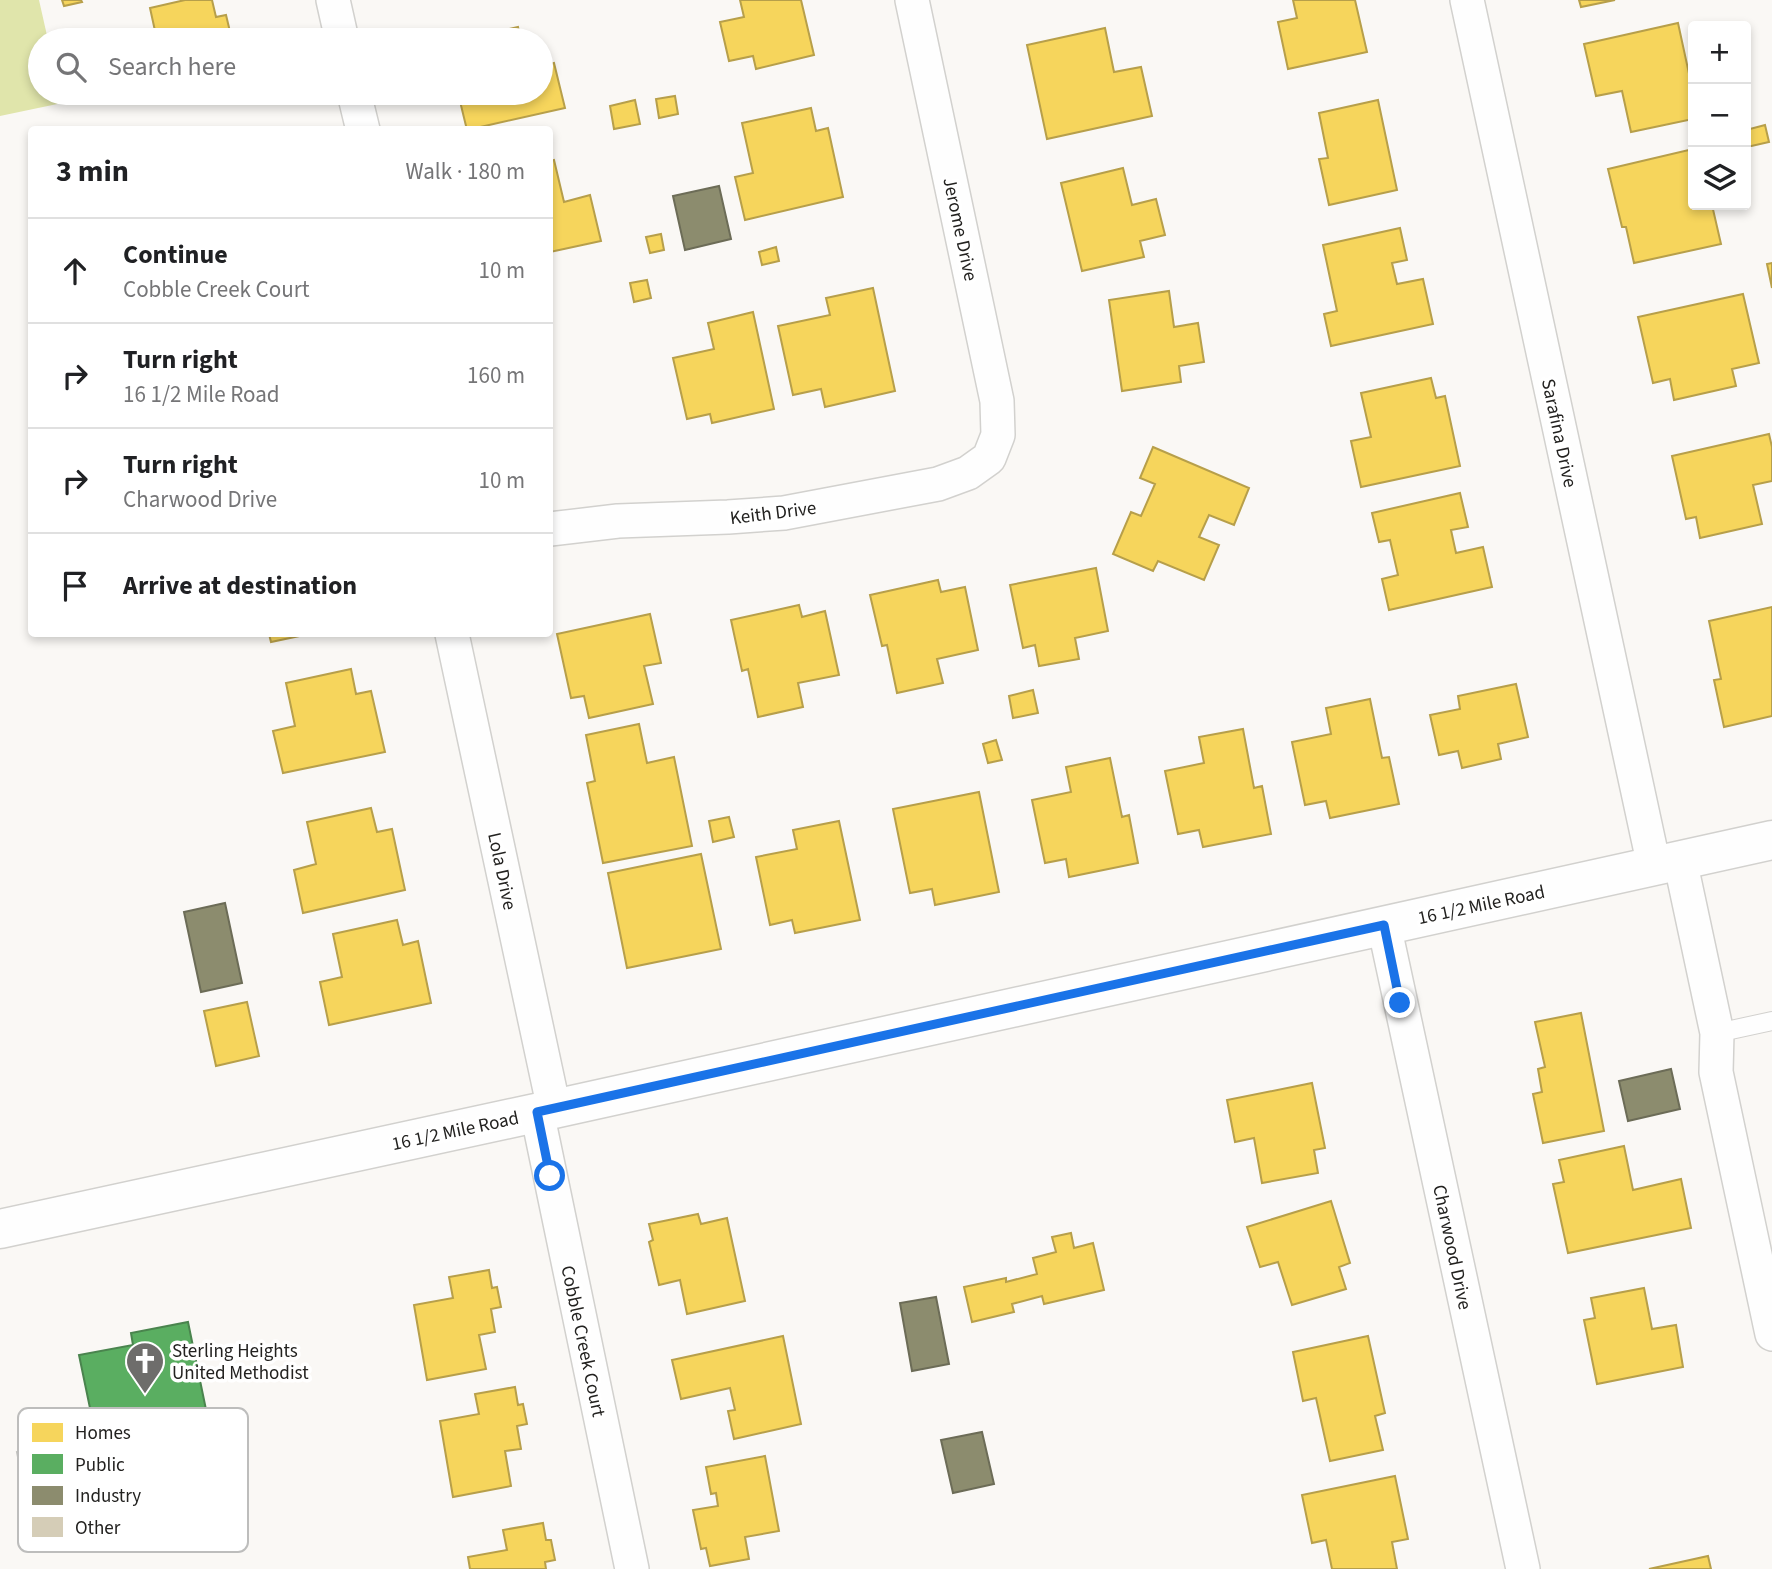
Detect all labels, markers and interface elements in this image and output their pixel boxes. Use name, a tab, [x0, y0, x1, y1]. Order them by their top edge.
map controls	[1688, 21, 1751, 210]
button: +	[1688, 21, 1751, 84]
search box	[28, 28, 553, 105]
icon: search	[52, 48, 90, 86]
text: Search here	[108, 48, 236, 85]
button: −	[1688, 84, 1751, 147]
button: layers	[1688, 147, 1751, 210]
text: 3 min	[56, 150, 129, 193]
text: Walk · 180 m	[406, 155, 525, 188]
street label: Jerome Drive	[935, 175, 984, 284]
text: Continue	[123, 236, 228, 273]
icon: ahead	[56, 252, 94, 290]
text: 10 m	[478, 254, 525, 287]
text: Cobble Creek Court	[123, 273, 309, 306]
text: Turn right	[123, 341, 238, 378]
icon: right	[56, 357, 94, 395]
text: 160 m	[467, 359, 525, 392]
street label: Sarafina Drive	[1534, 376, 1583, 490]
text: 16 1/2 Mile Road	[123, 378, 280, 411]
text: Turn right	[123, 446, 238, 483]
icon: right	[56, 462, 94, 500]
text: 10 m	[478, 464, 525, 497]
text: Charwood Drive	[123, 483, 277, 516]
street label: Keith Drive	[729, 495, 818, 532]
icon: arrive	[56, 567, 94, 605]
text: Arrive at destination	[123, 567, 357, 604]
street label: Lola Drive	[480, 830, 523, 913]
street label: 16 1/2 Mile Road	[1415, 879, 1547, 932]
route end	[1384, 987, 1415, 1018]
street label: 16 1/2 Mile Road	[389, 1105, 521, 1158]
route start	[534, 1160, 565, 1191]
street label: Charwood Drive	[1425, 1182, 1478, 1312]
street label: Cobble Creek Court	[553, 1263, 612, 1420]
place label: Sterling Heights United Methodist	[172, 1338, 309, 1387]
church icon: Sterling Heights United Methodist	[124, 1340, 166, 1395]
legend	[18, 1408, 248, 1552]
text: Homes	[75, 1420, 131, 1447]
text: Public	[75, 1452, 125, 1479]
text: Industry	[75, 1483, 141, 1510]
text: Other	[75, 1515, 121, 1542]

